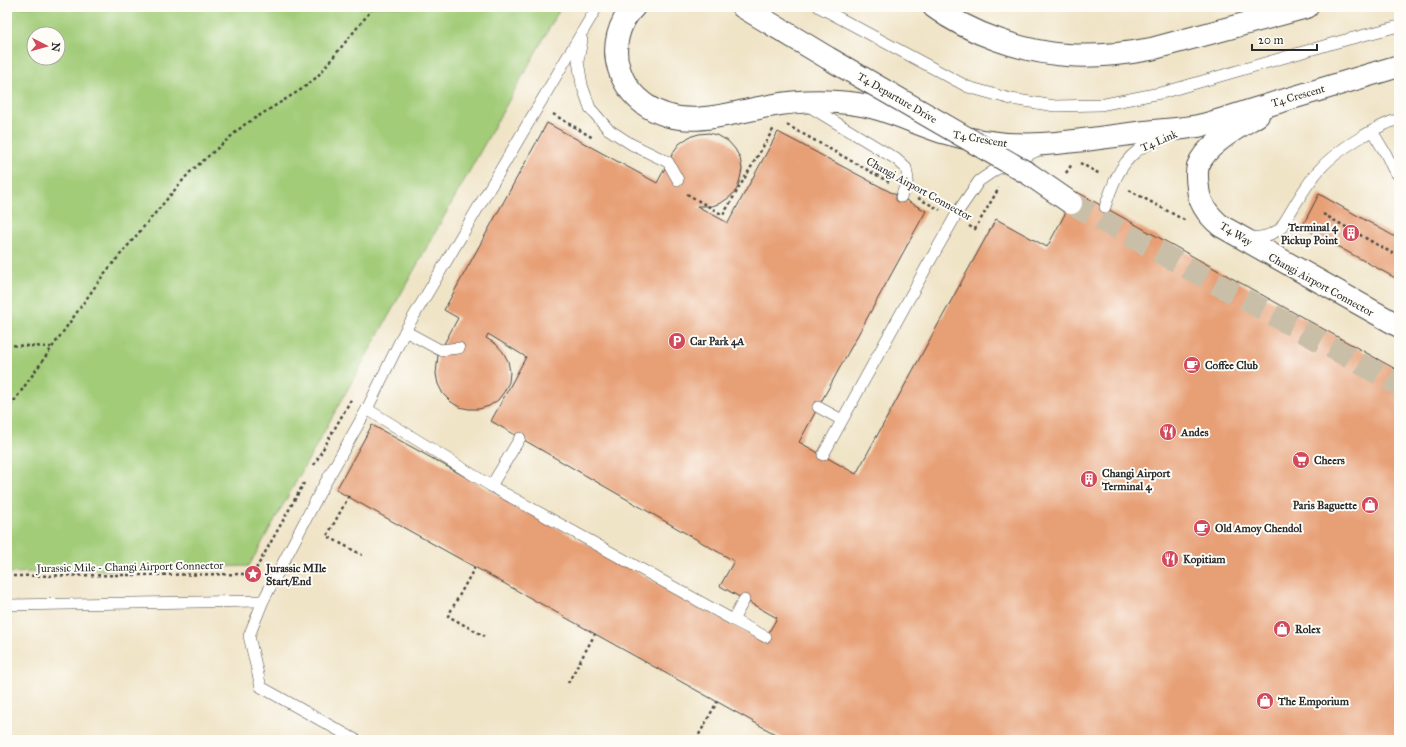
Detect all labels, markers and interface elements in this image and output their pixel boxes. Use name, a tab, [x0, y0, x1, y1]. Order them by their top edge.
north arrow	[26, 26, 66, 66]
scale bar	[1252, 26, 1317, 52]
text: 20 m	[1258, 33, 1284, 47]
text: N	[48, 42, 62, 53]
street label: T4 Departure Drive	[855, 70, 939, 126]
street label: T4 Crescent	[1270, 82, 1326, 110]
street label: T4 Link	[1139, 127, 1180, 154]
street label: T4 Crescent	[952, 128, 1008, 150]
street label: Changi Airport Connector	[864, 155, 975, 224]
street label: T4 Way	[1217, 219, 1255, 249]
place label: Terminal 4 Pickup Point	[1281, 221, 1339, 248]
building icon: Terminal 4 Pickup Point	[1341, 223, 1361, 243]
street label: Changi Airport Connector	[1266, 251, 1377, 320]
parking icon: Car Park 4A	[667, 331, 687, 351]
place label: Car Park 4A	[690, 335, 745, 349]
cafe icon: Coffee Club	[1182, 355, 1202, 375]
place label: Coffee Club	[1205, 359, 1259, 372]
restaurant icon: Andes	[1158, 422, 1178, 442]
place label: Andes	[1180, 426, 1208, 439]
supermarket icon: Cheers	[1291, 450, 1311, 470]
place label: Cheers	[1314, 454, 1345, 467]
place label: Changi Airport Terminal 4	[1101, 467, 1171, 494]
building icon: Changi Airport Terminal 4	[1079, 469, 1099, 489]
shop icon: Paris Baguette	[1360, 495, 1380, 515]
place label: Paris Baguette	[1293, 499, 1357, 512]
cafe icon: Old Amoy Chendol	[1192, 518, 1212, 538]
place label: Old Amoy Chendol	[1215, 522, 1303, 536]
restaurant icon: Kopitiam	[1160, 549, 1180, 569]
place label: Kopitiam	[1183, 553, 1226, 567]
street label: Jurassic Mile - Changi Airport Connector	[36, 559, 224, 576]
place label: Jurassic MIle Start/End	[264, 562, 327, 588]
place icon: Jurassic MIle Start/End	[243, 564, 263, 584]
shop icon: Rolex	[1272, 619, 1292, 639]
place label: Rolex	[1295, 623, 1321, 636]
shop icon: The Emporium	[1255, 691, 1275, 711]
place label: The Emporium	[1277, 695, 1350, 709]

